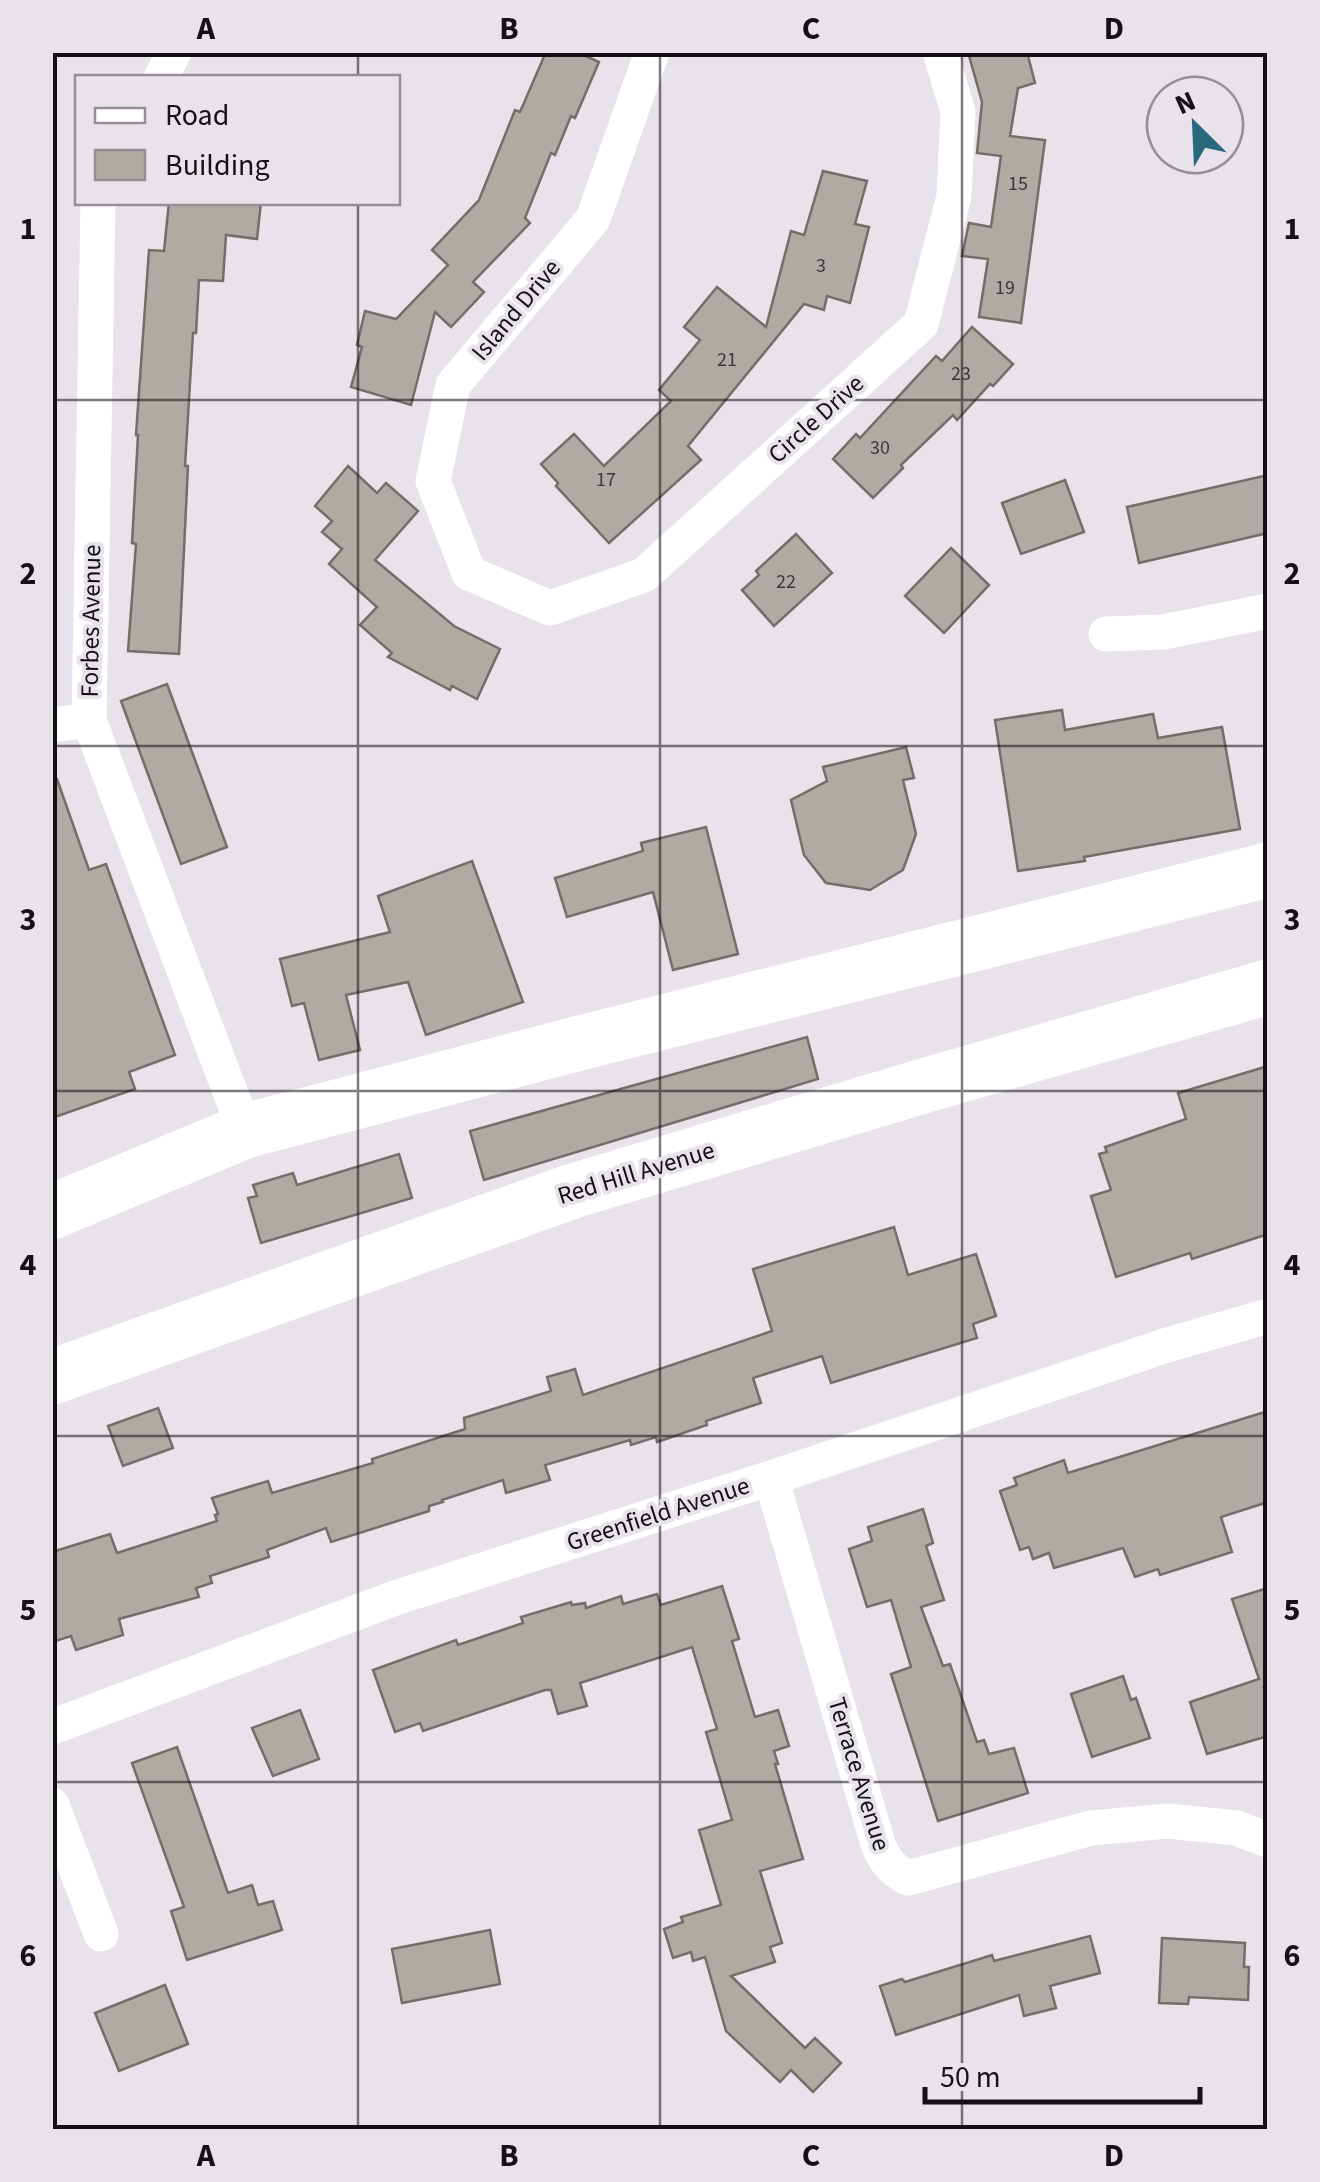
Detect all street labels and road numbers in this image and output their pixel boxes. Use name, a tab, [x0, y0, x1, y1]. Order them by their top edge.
street label: Island Drive	[463, 251, 569, 369]
street label: Circle Drive	[760, 366, 872, 472]
street label: Forbes Avenue	[72, 544, 110, 698]
street label: Red Hill Avenue	[553, 1132, 719, 1214]
street label: Greenfield Avenue	[562, 1467, 754, 1561]
street label: Terrace Avenue	[819, 1693, 899, 1855]

